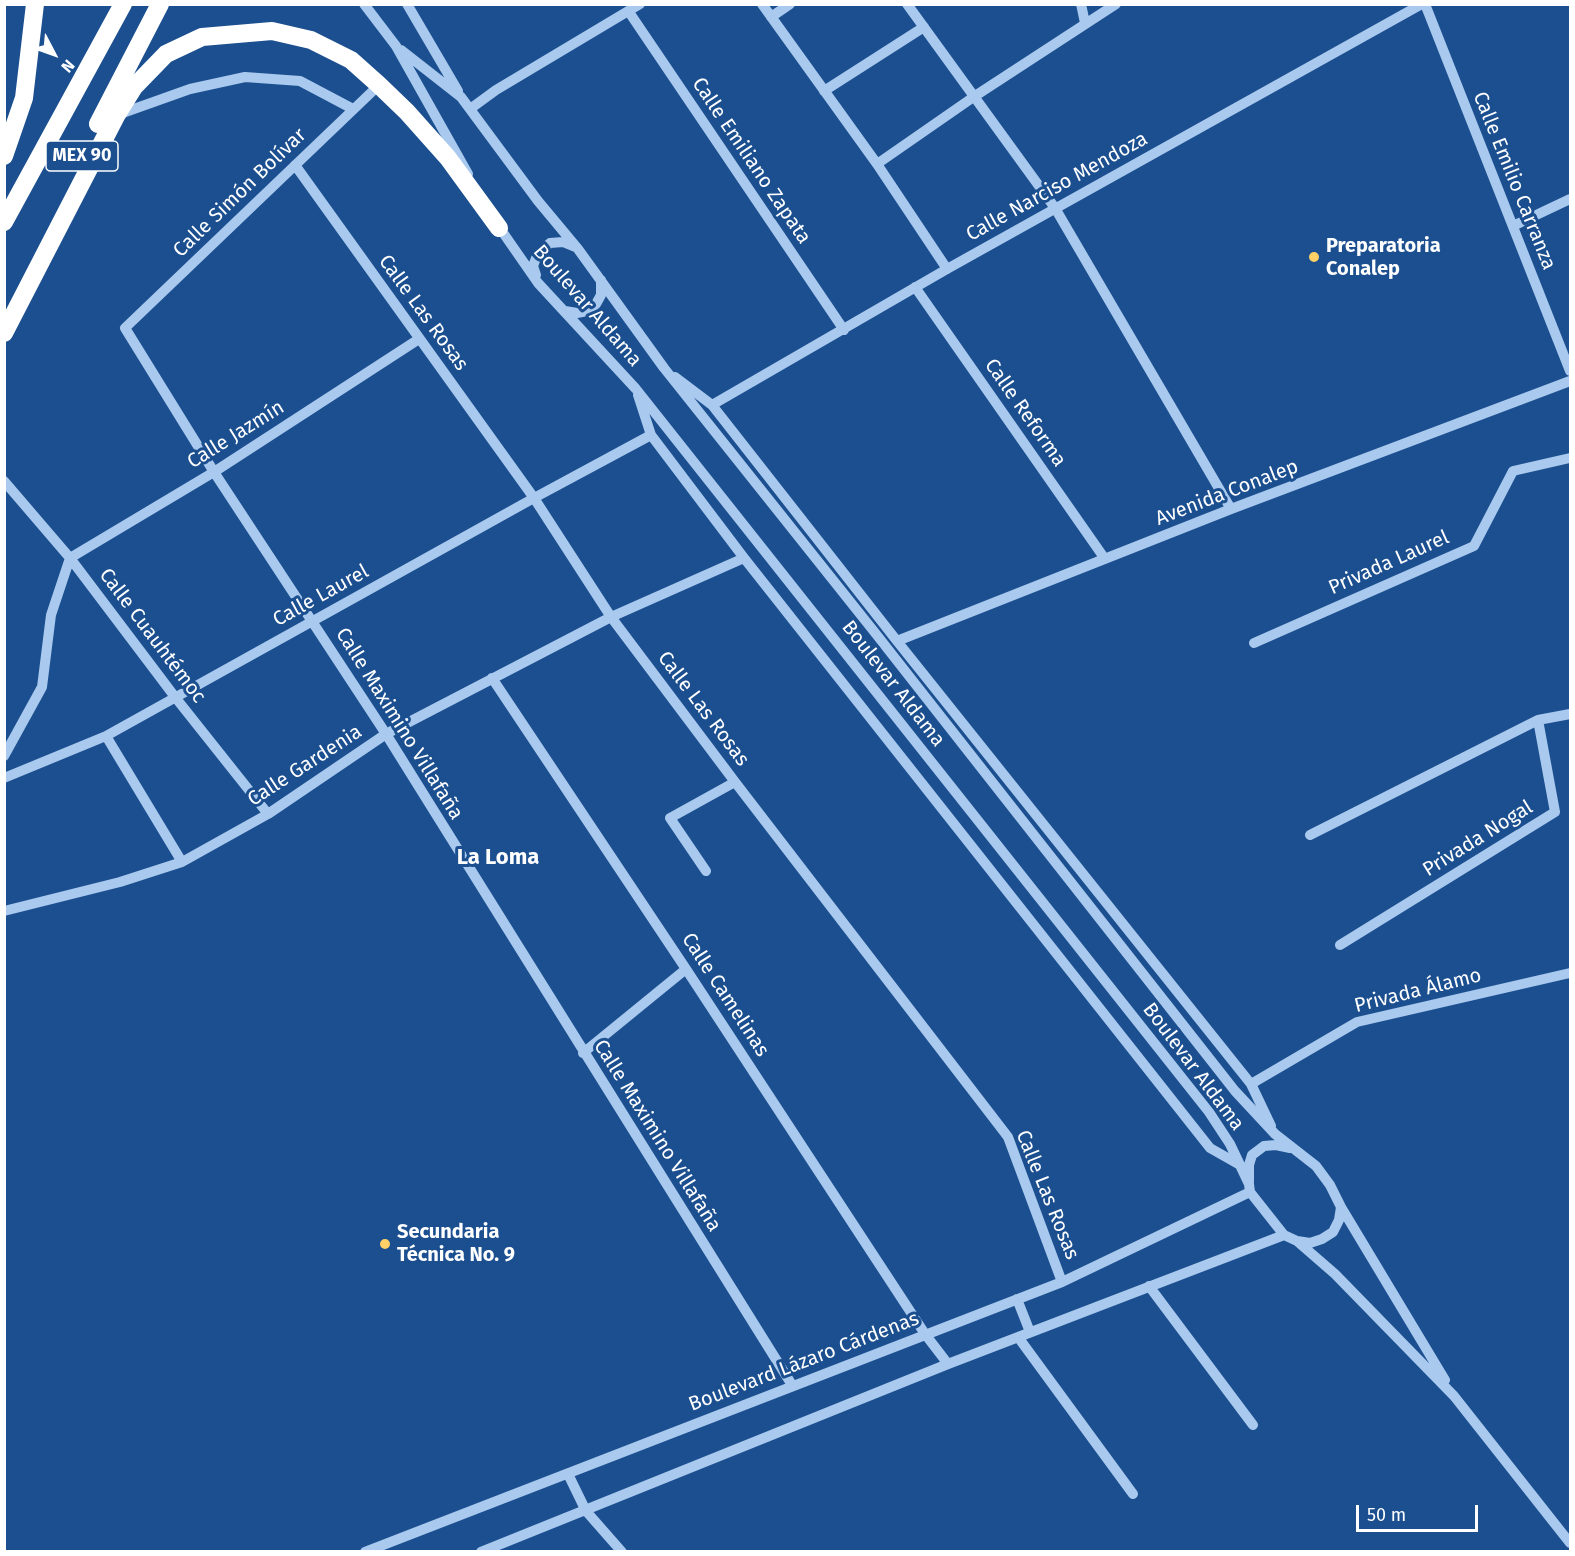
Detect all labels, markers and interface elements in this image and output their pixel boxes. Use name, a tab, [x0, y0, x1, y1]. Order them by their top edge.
north arrow	[24, 24, 84, 84]
text: N	[57, 56, 79, 76]
street label: Calle Emiliano Zapata	[686, 73, 816, 249]
street label: Calle Emilio Carranza	[1467, 89, 1561, 273]
street label: Calle Simón Bolívar	[169, 123, 311, 263]
street label: Calle Narciso Mendoza	[962, 127, 1152, 247]
road number: MEX 90	[46, 141, 118, 171]
place label: Preparatoria Conalep	[1326, 234, 1441, 281]
street label: Boulevar Aldama	[528, 240, 646, 372]
street label: Calle Las Rosas	[373, 250, 473, 376]
marker: Preparatoria Conalep	[1307, 250, 1321, 264]
street label: Calle Reforma	[979, 354, 1071, 472]
street label: Calle Jazmín	[183, 396, 289, 474]
street label: Avenida Conalep	[1152, 455, 1302, 531]
street label: Privada Laurel	[1325, 526, 1453, 600]
street label: Calle Laurel	[269, 560, 373, 632]
street label: Calle Cuauhtémoc	[94, 564, 210, 708]
street label: Boulevar Aldama	[836, 616, 950, 752]
street label: Calle Maximino Villafaña	[330, 624, 468, 824]
street label: Calle Las Rosas	[652, 647, 754, 771]
street label: Calle Gardenia	[243, 720, 367, 812]
street label: Privada Nogal	[1419, 796, 1537, 882]
district label: La Loma	[457, 845, 539, 871]
street label: Calle Camelinas	[676, 929, 774, 1061]
street label: Privada Álamo	[1352, 964, 1484, 1018]
street label: Boulevar Aldama	[1137, 998, 1249, 1136]
street label: Calle Maximino Villafaña	[588, 1036, 726, 1236]
street label: Calle Las Rosas	[1010, 1127, 1084, 1263]
place label: Secundaria Técnica No. 9	[397, 1220, 515, 1267]
marker: Secundaria Técnica No. 9	[378, 1237, 392, 1251]
street label: Boulevard Lázaro Cárdenas	[686, 1307, 922, 1417]
scale bar	[1359, 1493, 1480, 1531]
text: 50 m	[1367, 1504, 1406, 1526]

